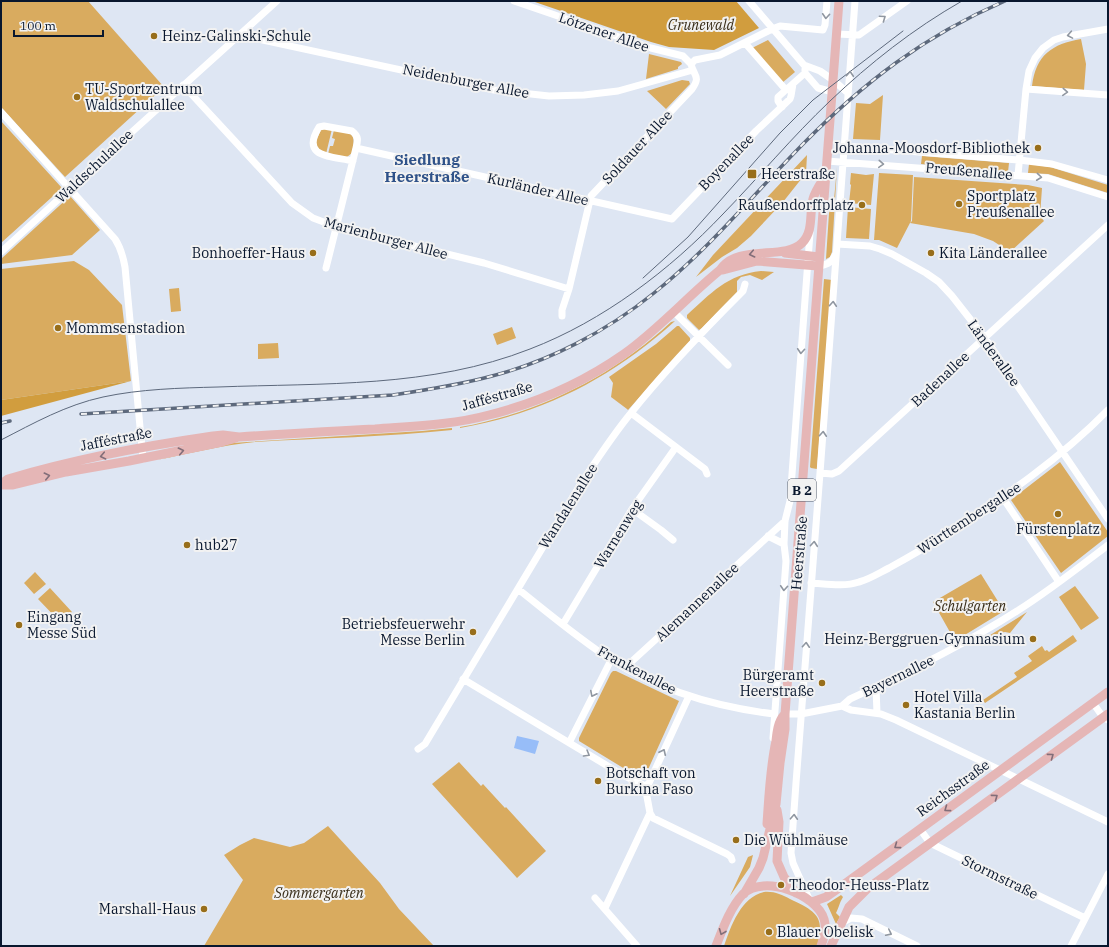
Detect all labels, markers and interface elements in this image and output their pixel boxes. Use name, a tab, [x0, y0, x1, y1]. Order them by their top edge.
street label: Lötzener Allee	[556, 8, 652, 56]
scale bar	[14, 12, 103, 38]
one-way arrow	[821, 13, 830, 19]
one-way arrow	[879, 15, 886, 23]
park label: Grunewald	[668, 16, 735, 34]
text: 100 m	[20, 18, 56, 33]
place label: Heinz-Galinski-Schule	[162, 27, 311, 45]
marker: Heinz-Galinski-Schule	[149, 31, 159, 41]
one-way arrow	[1067, 31, 1073, 39]
street label: Neidenburger Allee	[401, 60, 531, 102]
one-way arrow	[845, 71, 854, 77]
place label: TU-Sportzentrum Waldschulallee	[85, 80, 202, 114]
one-way arrow	[1062, 87, 1068, 96]
marker: TU-Sportzentrum Waldschulallee	[72, 92, 82, 102]
street label: Soldauer Allee	[598, 106, 676, 188]
street label: Waldschulallee	[51, 125, 137, 207]
street label: Boyenallee	[695, 130, 757, 194]
place label: Johanna-Moosdorf-Bibliothek	[833, 139, 1031, 157]
marker: Johanna-Moosdorf-Bibliothek	[1033, 143, 1043, 153]
district label: Siedlung Heerstraße	[385, 150, 469, 186]
street label: Preußenallee	[925, 158, 1013, 184]
one-way arrow	[878, 160, 884, 169]
place label: Heerstraße	[761, 165, 835, 183]
marker: Heerstraße	[746, 168, 758, 180]
street label: Kurländer Allee	[486, 169, 590, 209]
one-way arrow	[1036, 173, 1042, 182]
place label: Sportplatz Preußenallee	[967, 187, 1055, 221]
place label: Raußendorffplatz	[738, 196, 854, 214]
marker: Sportplatz Preußenallee	[954, 199, 964, 209]
marker: Raußendorffplatz	[857, 200, 867, 210]
street label: Marienburger Allee	[322, 213, 450, 263]
place label: Bonhoeffer-Haus	[192, 244, 305, 262]
place label: Kita Länderallee	[939, 244, 1047, 262]
marker: Bonhoeffer-Haus	[308, 248, 318, 258]
marker: Kita Länderallee	[926, 248, 936, 258]
one-way arrow	[749, 250, 755, 258]
one-way arrow	[828, 301, 837, 307]
street label: Länderallee	[964, 316, 1024, 390]
place label: Mommsenstadion	[66, 319, 185, 337]
marker: Mommsenstadion	[53, 323, 63, 333]
one-way arrow	[797, 348, 806, 354]
street label: Badenallee	[907, 348, 973, 410]
street label: Jafféstraße	[459, 377, 535, 415]
street label: Jafféstraße	[78, 423, 154, 455]
one-way arrow	[819, 431, 828, 437]
one-way arrow	[178, 447, 184, 455]
one-way arrow	[100, 451, 106, 459]
street label: Wandalenallee	[535, 460, 601, 552]
one-way arrow	[44, 473, 51, 481]
street label: Württembergallee	[914, 478, 1024, 558]
road number: B 2	[788, 479, 816, 501]
street label: Warnenweg	[590, 496, 646, 572]
marker: Fürstenplatz	[1053, 509, 1063, 519]
street label: Heerstraße	[787, 515, 811, 591]
place label: Fürstenplatz	[1016, 520, 1100, 538]
place label: hub27	[195, 536, 238, 554]
marker: hub27	[182, 540, 192, 550]
one-way arrow	[810, 541, 819, 547]
street label: Alemannenallee	[652, 559, 742, 645]
one-way arrow	[779, 585, 788, 591]
park label: Schulgarten	[933, 597, 1006, 615]
place label: Eingang Messe Süd	[27, 608, 97, 642]
place label: Betriebsfeuerwehr Messe Berlin	[342, 615, 466, 649]
marker: Eingang Messe Süd	[14, 620, 24, 630]
marker: Betriebsfeuerwehr Messe Berlin	[468, 627, 478, 637]
place label: Heinz-Berggruen-Gymnasium	[824, 630, 1025, 648]
marker: Heinz-Berggruen-Gymnasium	[1028, 634, 1038, 644]
street label: Frankenallee	[595, 642, 679, 698]
one-way arrow	[802, 642, 811, 648]
street label: Bayernallee	[859, 651, 937, 701]
place label: Bürgeramt Heerstraße	[740, 666, 814, 700]
marker: Bürgeramt Heerstraße	[817, 678, 827, 688]
place label: Hotel Villa Kastania Berlin	[914, 688, 1016, 722]
one-way arrow	[590, 690, 598, 698]
marker: Hotel Villa Kastania Berlin	[901, 700, 911, 710]
one-way arrow	[658, 748, 666, 756]
one-way arrow	[583, 749, 590, 756]
one-way arrow	[1046, 754, 1053, 761]
street label: Reichsstraße	[913, 755, 993, 821]
place label: Botschaft von Burkina Faso	[606, 764, 696, 798]
marker: Botschaft von Burkina Faso	[593, 776, 603, 786]
one-way arrow	[991, 795, 998, 802]
one-way arrow	[945, 804, 952, 811]
one-way arrow	[789, 814, 798, 820]
place label: Die Wühlmäuse	[744, 831, 848, 849]
marker: Die Wühlmäuse	[731, 835, 741, 845]
one-way arrow	[894, 841, 901, 849]
street label: Stormstraße	[959, 851, 1041, 903]
place label: Theodor-Heuss-Platz	[789, 876, 929, 894]
marker: Theodor-Heuss-Platz	[776, 880, 786, 890]
park label: Sommergarten	[273, 884, 364, 902]
place label: Marshall-Haus	[99, 900, 196, 918]
marker: Marshall-Haus	[199, 904, 209, 914]
place label: Blauer Obelisk	[777, 923, 874, 941]
one-way arrow	[719, 927, 727, 935]
marker: Blauer Obelisk	[764, 927, 774, 937]
one-way arrow	[885, 928, 892, 935]

